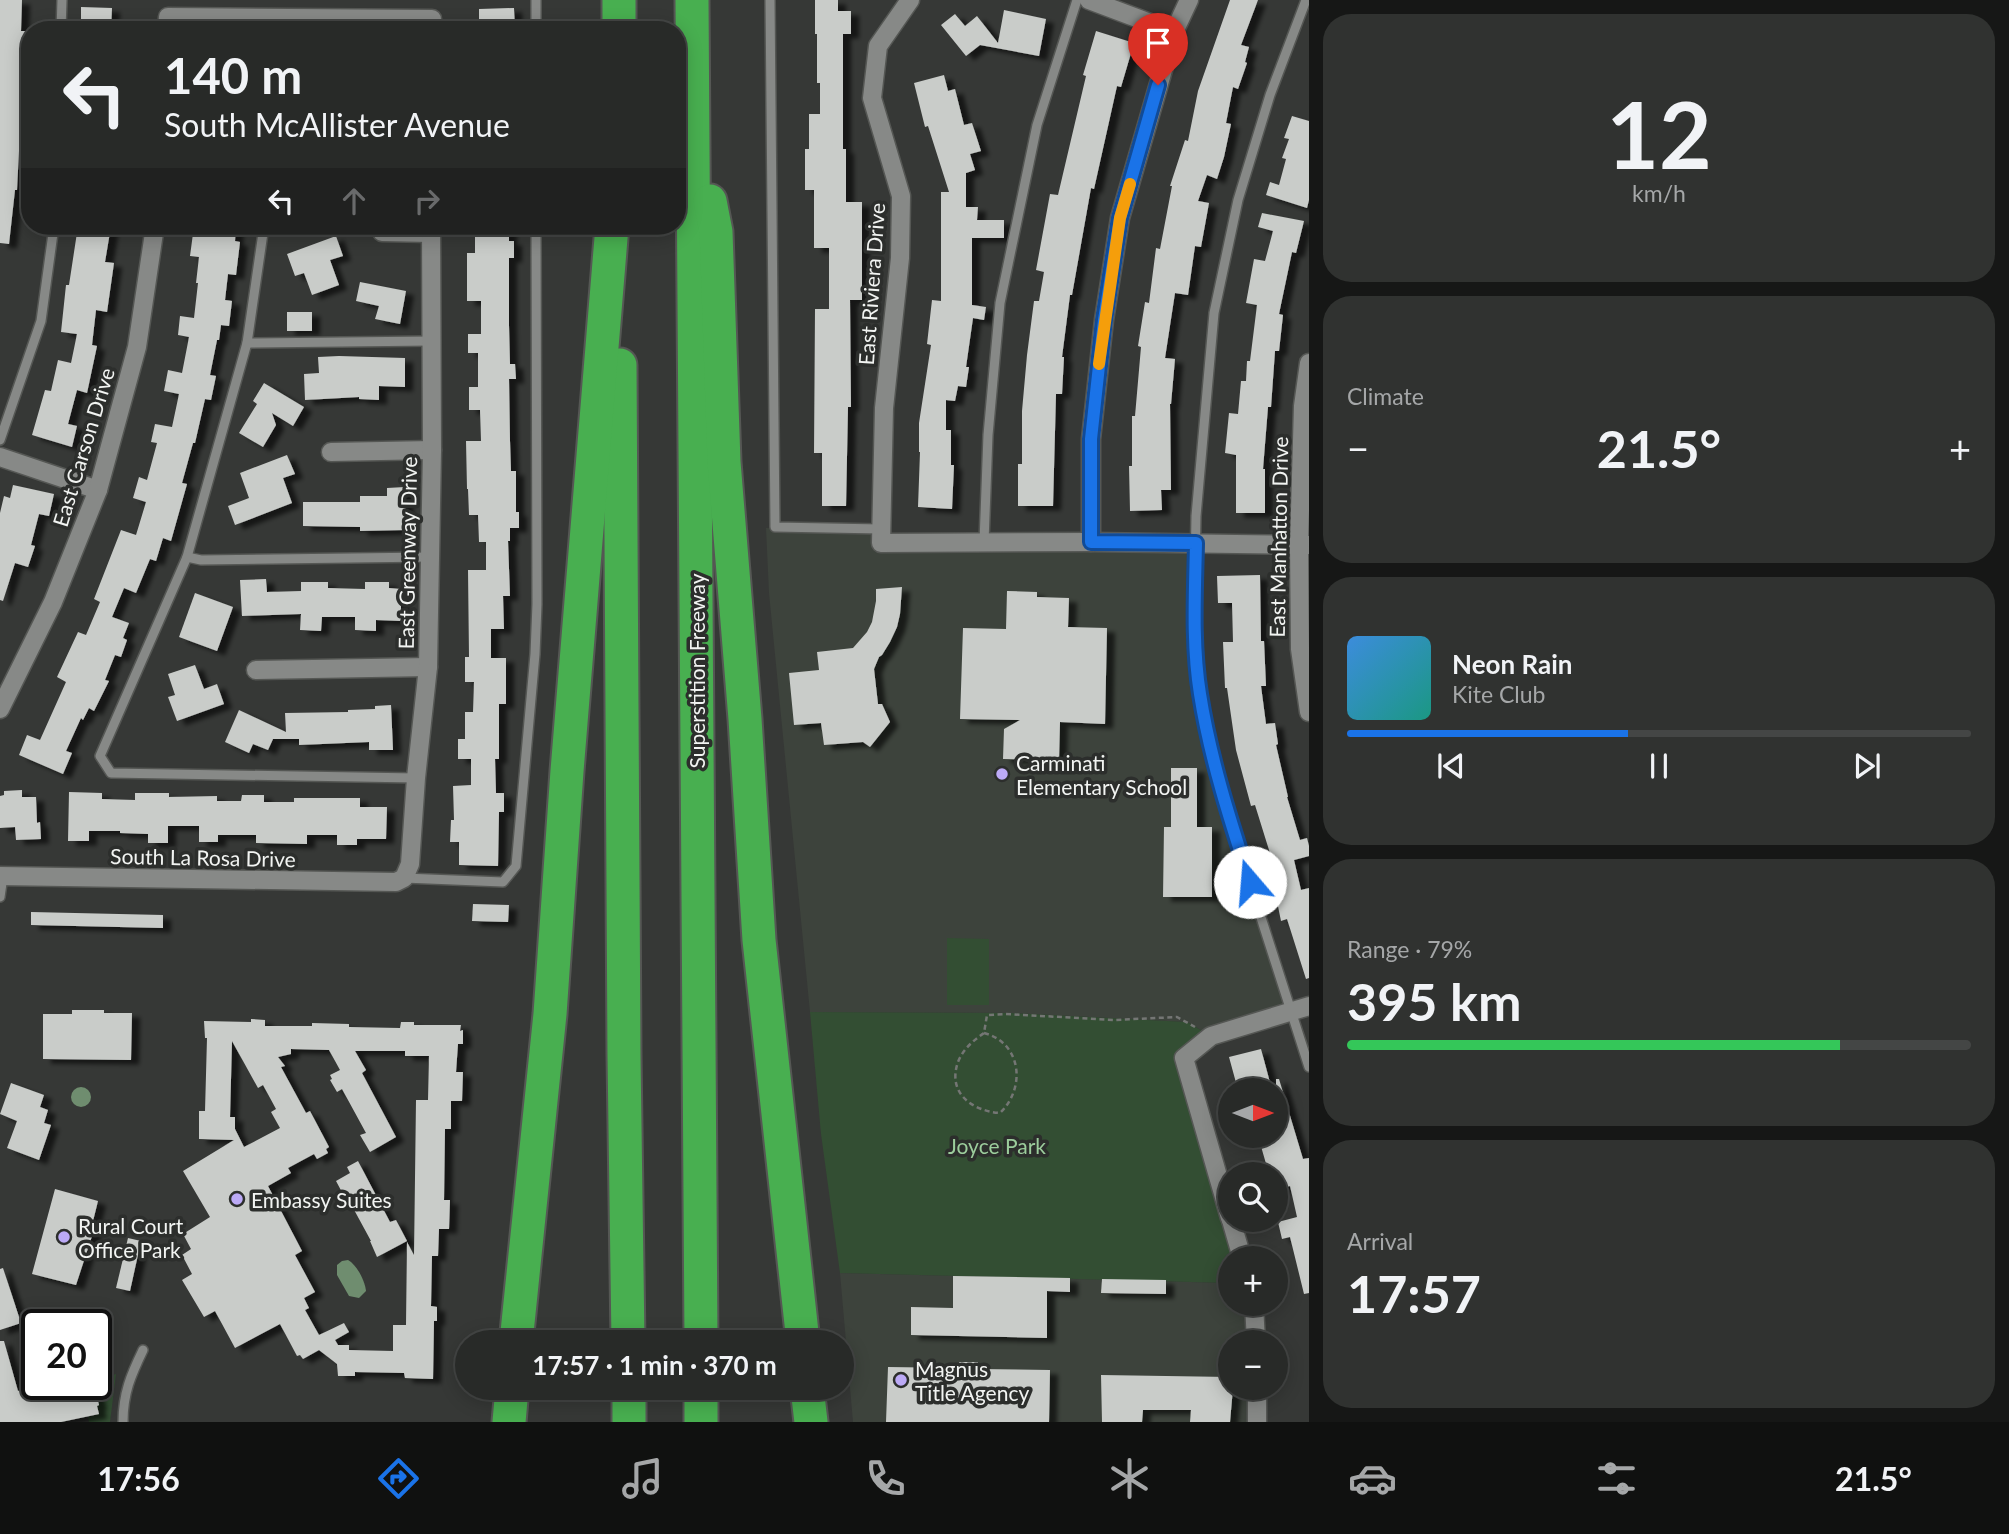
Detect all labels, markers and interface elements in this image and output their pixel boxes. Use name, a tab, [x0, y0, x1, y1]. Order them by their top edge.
pin	[1128, 13, 1188, 85]
icon: arrive	[1139, 24, 1177, 62]
text: 140 m	[164, 46, 302, 104]
icon: left	[49, 49, 140, 140]
text: 12	[1606, 79, 1712, 188]
text: South McAllister Avenue	[164, 105, 510, 144]
text: km/h	[1632, 179, 1686, 207]
icon: left	[262, 182, 300, 220]
icon: ahead	[335, 182, 373, 220]
icon: right	[408, 182, 446, 220]
street label: East Riviera Drive	[853, 202, 889, 366]
street label: East Carson Drive	[47, 365, 119, 529]
text: Climate	[1347, 382, 1424, 410]
text: 21.5°	[1597, 417, 1721, 479]
text: −	[1347, 425, 1369, 471]
text: +	[1949, 425, 1971, 471]
street label: East Manhatton Drive	[1264, 436, 1292, 638]
street label: East Greenway Drive	[393, 456, 421, 650]
street label: Superstition Freeway	[684, 573, 709, 768]
text: Neon Rain	[1452, 648, 1572, 680]
text: Kite Club	[1452, 680, 1545, 708]
icon: previous	[1432, 747, 1470, 785]
icon: pause	[1640, 747, 1678, 785]
icon: next	[1848, 747, 1886, 785]
place label: Carminati Elementary School	[1016, 750, 1187, 799]
marker: Carminati Elementary School	[994, 766, 1010, 782]
street label: South La Rosa Drive	[110, 843, 296, 871]
position arrow	[1213, 845, 1287, 919]
text: Range · 79%	[1347, 935, 1472, 963]
text: 395 km	[1347, 970, 1521, 1032]
north arrow	[1218, 1078, 1288, 1148]
map controls	[1218, 1078, 1288, 1400]
park label: Joyce Park	[948, 1133, 1046, 1158]
button: search	[1218, 1162, 1288, 1232]
place label: Embassy Suites	[251, 1187, 392, 1212]
marker: Embassy Suites	[229, 1191, 245, 1207]
place label: Rural Court Office Park	[78, 1213, 184, 1262]
text: Arrival	[1347, 1227, 1413, 1255]
marker: Rural Court Office Park	[56, 1229, 72, 1245]
button: +	[1218, 1246, 1288, 1316]
text: 17:57	[1347, 1262, 1481, 1324]
speed limit sign: 20	[21, 1309, 112, 1400]
button: −	[1218, 1330, 1288, 1400]
text: 17:57 · 1 min · 370 m	[532, 1349, 777, 1381]
place label: Magnus Title Agency	[915, 1356, 1029, 1405]
marker: Magnus Title Agency	[893, 1372, 909, 1388]
icon: directions	[374, 1454, 423, 1503]
icon: music	[618, 1454, 667, 1503]
icon: phone	[861, 1454, 910, 1503]
icon: climate	[1105, 1454, 1154, 1503]
icon: car	[1348, 1454, 1397, 1503]
icon: filters	[1592, 1454, 1641, 1503]
text: 17:56	[97, 1459, 180, 1498]
text: 21.5°	[1835, 1459, 1912, 1498]

